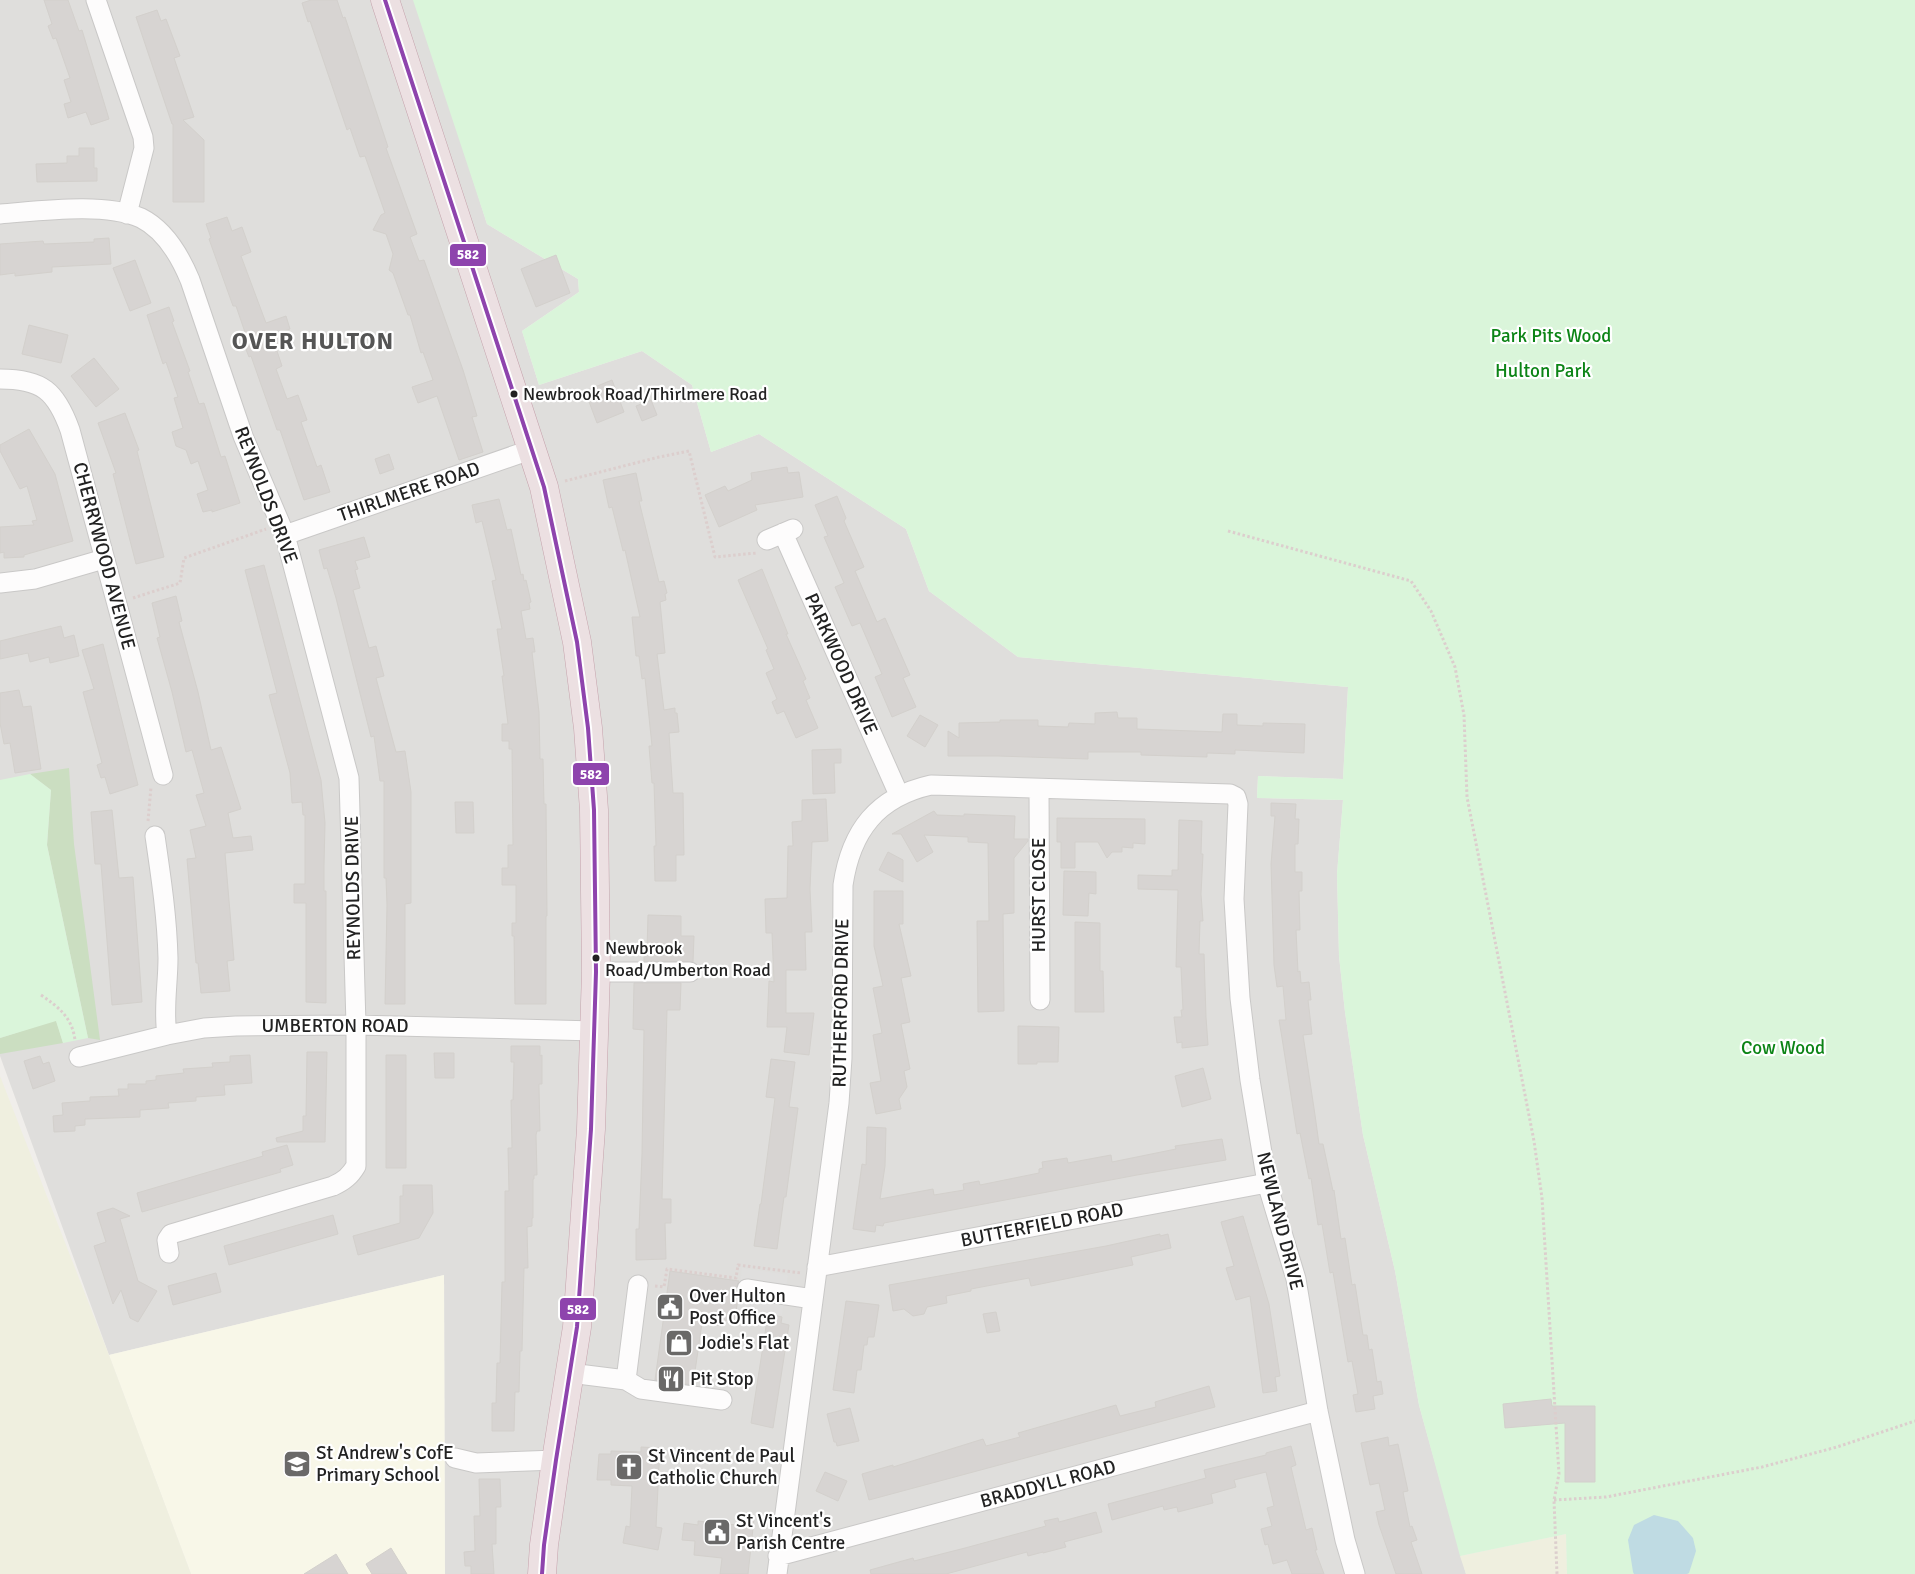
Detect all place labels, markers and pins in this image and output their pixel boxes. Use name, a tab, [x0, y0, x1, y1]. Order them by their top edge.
place label: Newbrook Road/Thirlmere Road	[523, 383, 767, 405]
marker: Newbrook Road/Thirlmere Road	[509, 389, 519, 399]
place label: Newbrook Road/Umberton Road	[605, 937, 771, 981]
marker: Newbrook Road/Umberton Road	[591, 953, 601, 963]
place label: Over Hulton Post Office	[689, 1284, 786, 1330]
public building icon: Over Hulton Post Office	[655, 1292, 685, 1322]
shop icon: Jodie's Flat	[664, 1328, 694, 1358]
place label: Jodie's Flat	[698, 1331, 789, 1355]
restaurant icon: Pit Stop	[656, 1364, 686, 1394]
place label: Pit Stop	[690, 1367, 754, 1391]
place label: St Andrew's CofE Primary School	[316, 1441, 454, 1487]
place label: St Vincent de Paul Catholic Church	[648, 1444, 795, 1490]
school or university icon: St Andrew's CofE Primary School	[282, 1449, 312, 1479]
church icon: St Vincent de Paul Catholic Church	[614, 1452, 644, 1482]
place label: St Vincent's Parish Centre	[736, 1509, 845, 1555]
public building icon: St Vincent's Parish Centre	[702, 1517, 732, 1547]

